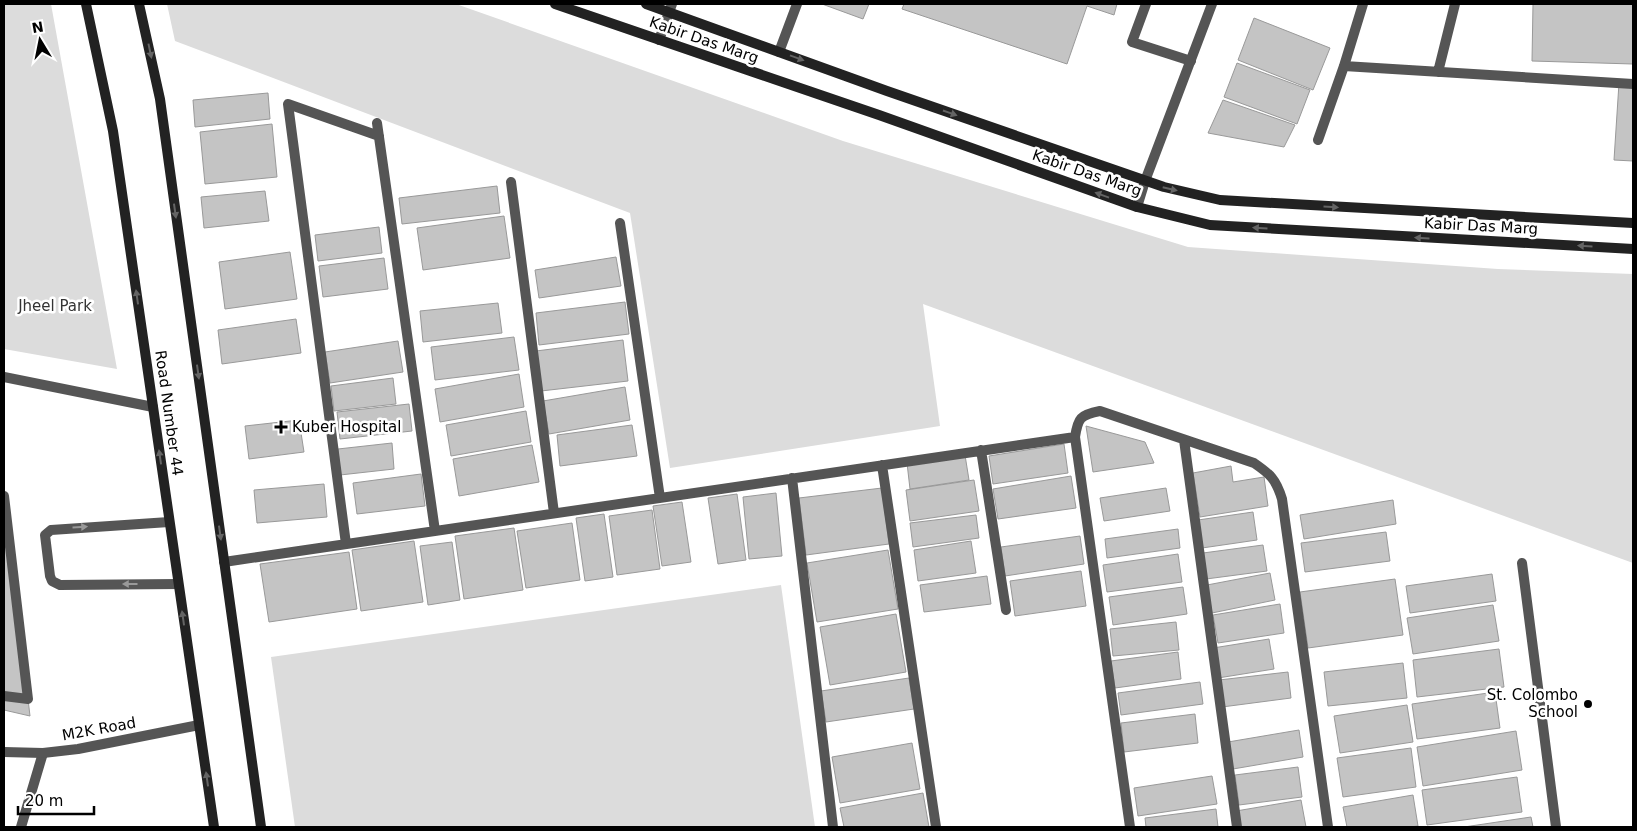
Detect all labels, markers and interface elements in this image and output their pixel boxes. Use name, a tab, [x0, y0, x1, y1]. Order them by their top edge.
street label: Kabir Das Marg	[647, 13, 761, 67]
north arrow	[15, 15, 65, 65]
text: N	[31, 18, 45, 36]
one-way arrow	[146, 44, 154, 59]
one-way arrow	[790, 54, 805, 62]
one-way arrow	[943, 109, 958, 117]
street label: Kabir Das Marg	[1030, 146, 1144, 200]
one-way arrow	[1163, 185, 1178, 193]
one-way arrow	[1094, 190, 1109, 198]
one-way arrow	[1323, 203, 1339, 211]
one-way arrow	[172, 204, 180, 220]
street label: Kabir Das Marg	[1423, 214, 1539, 238]
one-way arrow	[1252, 224, 1268, 232]
one-way arrow	[1414, 233, 1430, 241]
one-way arrow	[1576, 242, 1592, 250]
one-way arrow	[132, 288, 140, 304]
park label: Jheel Park	[17, 297, 92, 315]
street label: Road Number 44	[151, 349, 187, 477]
one-way arrow	[194, 365, 202, 381]
place label: Kuber Hospital	[292, 418, 401, 436]
marker: Kuber Hospital	[274, 420, 288, 434]
one-way arrow	[156, 449, 164, 465]
one-way arrow	[72, 522, 88, 530]
one-way arrow	[216, 526, 224, 542]
one-way arrow	[121, 580, 137, 588]
one-way arrow	[179, 610, 187, 626]
place label: St. Colombo School	[1487, 686, 1578, 721]
marker: St. Colombo School	[1582, 698, 1594, 710]
street label: M2K Road	[61, 714, 137, 744]
one-way arrow	[203, 771, 211, 787]
scale bar	[18, 784, 94, 816]
text: 20 m	[25, 792, 63, 810]

